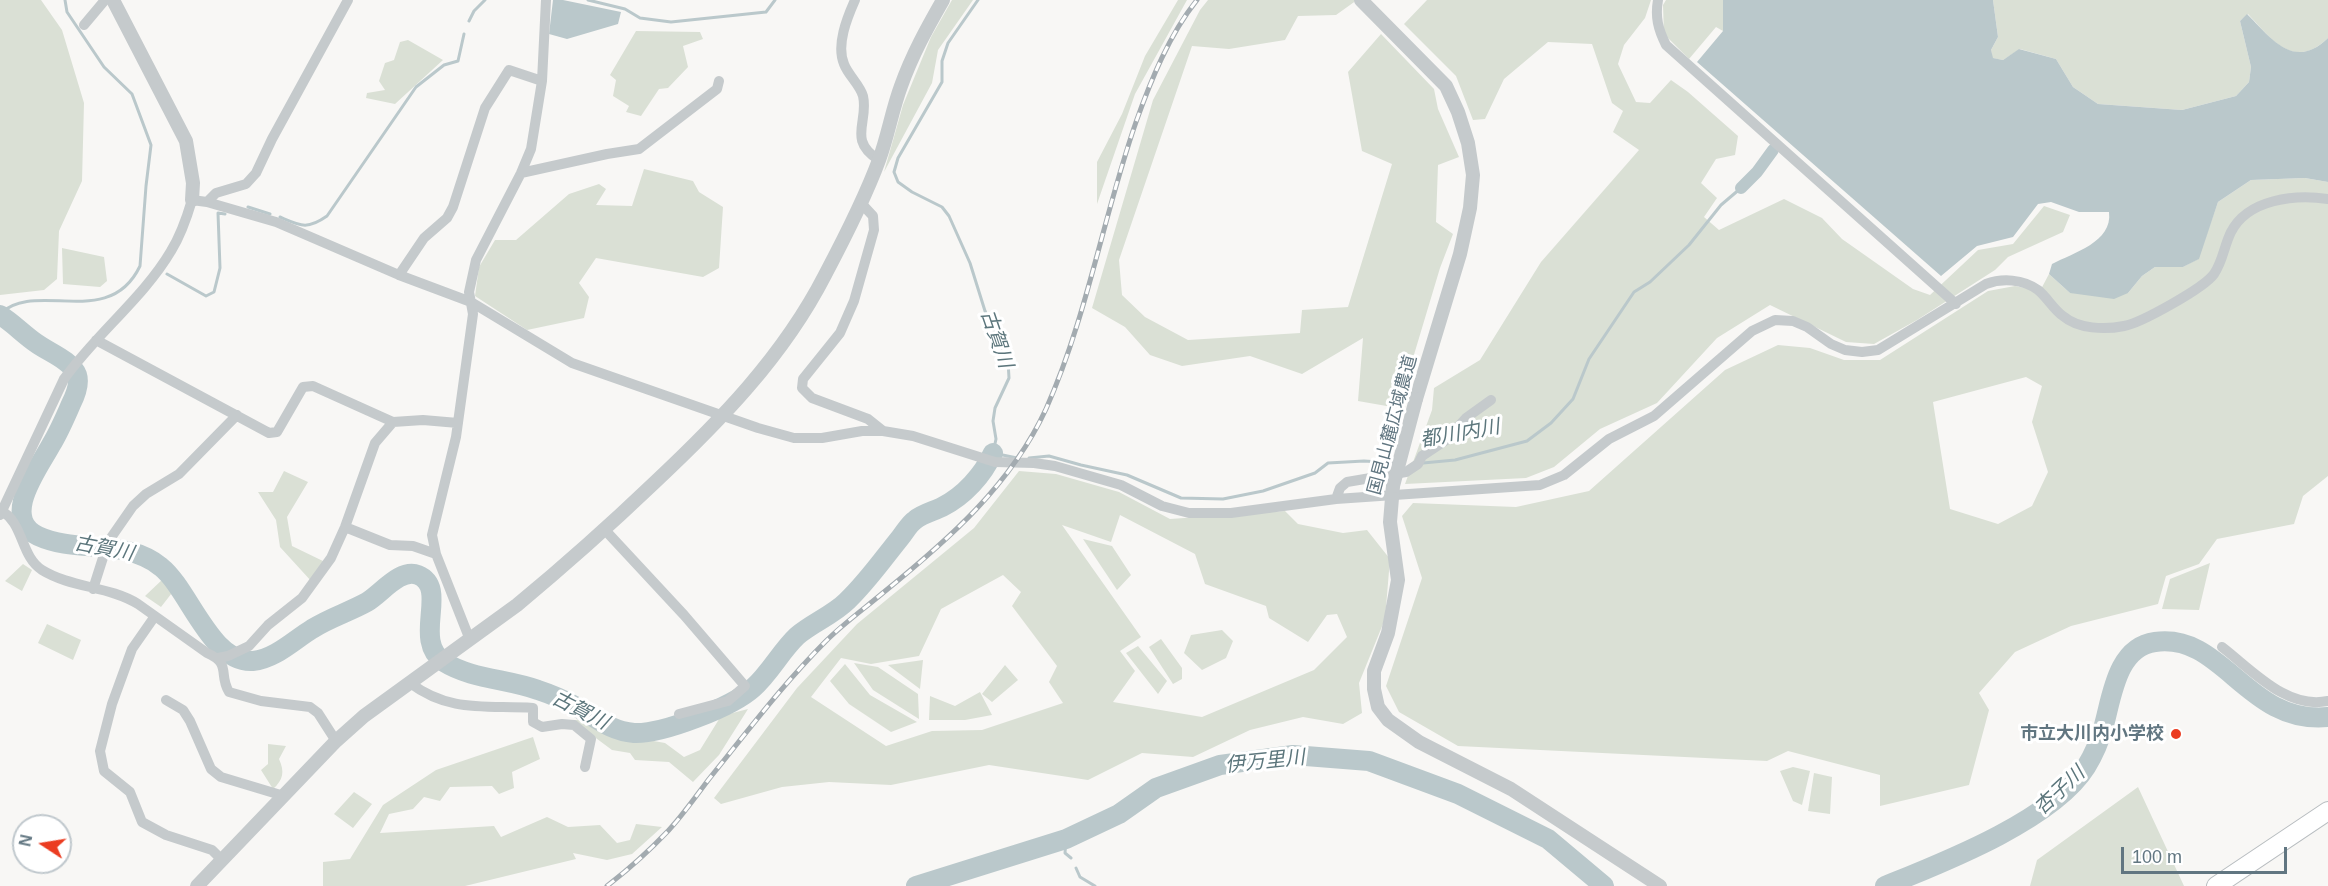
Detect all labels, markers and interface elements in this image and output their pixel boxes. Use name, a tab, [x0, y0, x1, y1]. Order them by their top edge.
water label: 古賀川	[975, 307, 1017, 371]
street label: 国見山麓広域農道	[1364, 353, 1422, 497]
water label: 都川内川	[1419, 415, 1501, 453]
water label: 古賀川	[72, 531, 136, 567]
water label: 古賀川	[548, 687, 612, 735]
place label: 市立大川内小学校	[2020, 723, 2164, 745]
marker: 市立大川内小学校	[2169, 727, 2183, 741]
water label: 伊万里川	[1224, 746, 1306, 778]
water label: 杏子川	[2030, 762, 2090, 820]
north arrow	[12, 814, 72, 874]
text: N	[16, 833, 35, 848]
scale bar	[2124, 835, 2290, 873]
text: 100 m	[2132, 847, 2182, 867]

